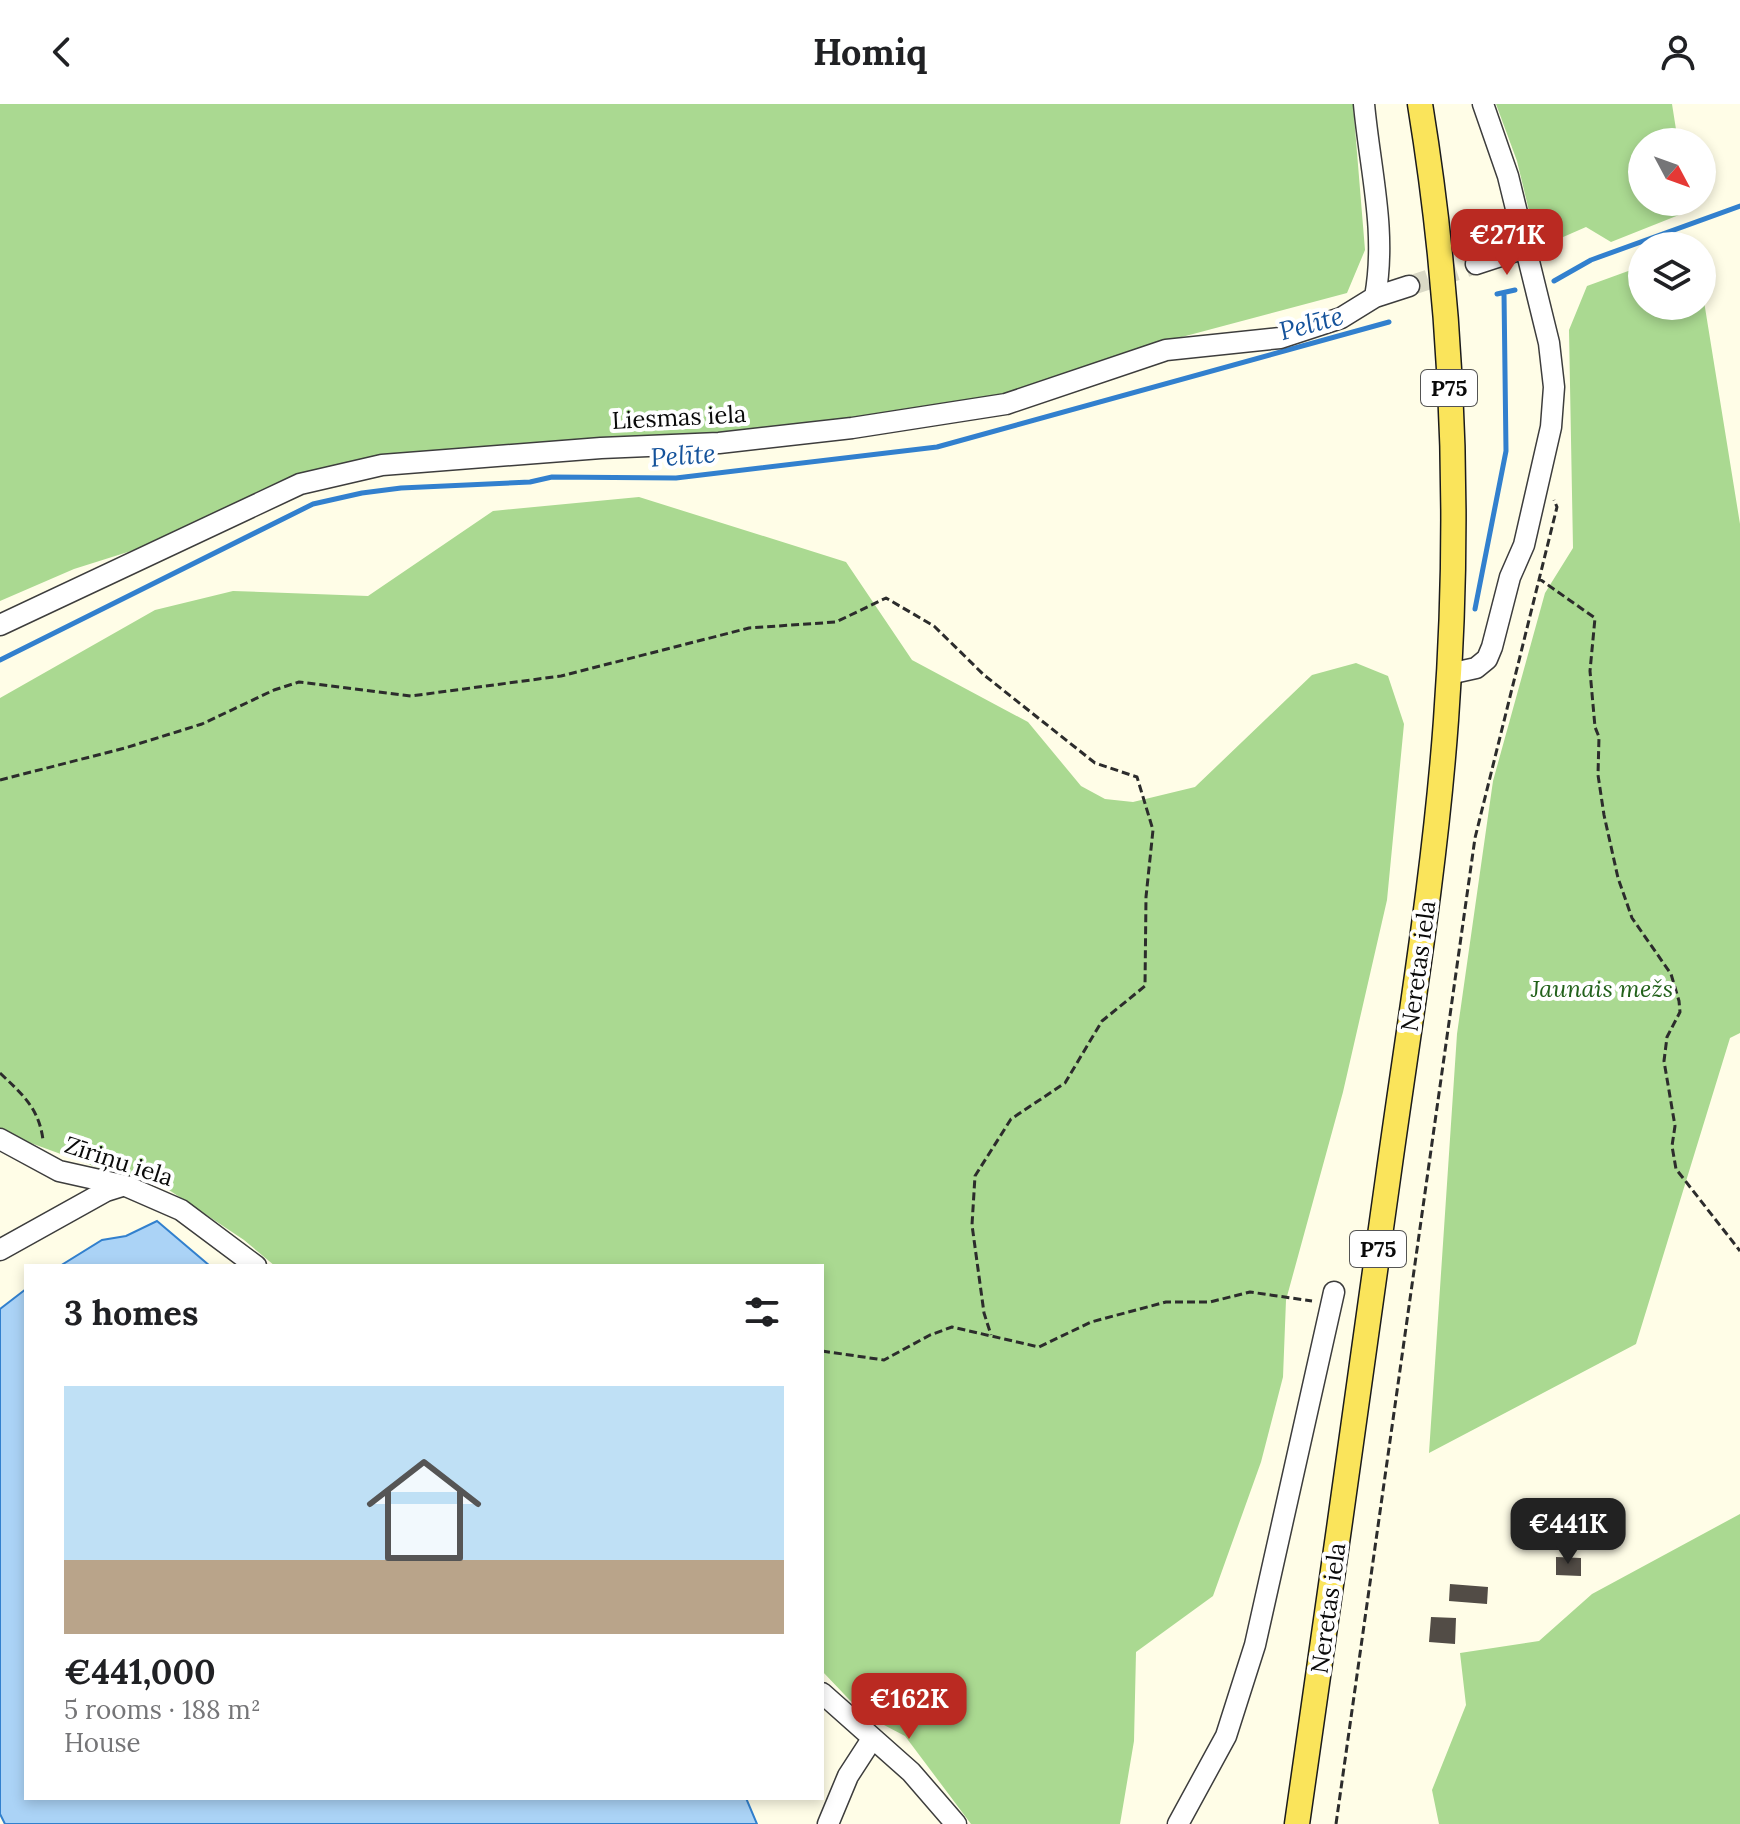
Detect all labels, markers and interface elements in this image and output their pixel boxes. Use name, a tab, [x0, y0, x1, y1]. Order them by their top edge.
text: Homiq	[813, 29, 927, 75]
icon: back	[40, 30, 84, 74]
icon: person	[1656, 30, 1700, 74]
north arrow	[1628, 128, 1716, 216]
map controls	[1628, 128, 1716, 320]
pin: €271K	[1451, 209, 1563, 277]
text: €271K	[1469, 218, 1545, 251]
button: layers	[1628, 232, 1716, 320]
water label: Pelīte	[1275, 299, 1347, 347]
road number: P75	[1421, 370, 1477, 406]
street label: Liesmas iela	[611, 398, 747, 436]
water label: Pelīte	[649, 436, 717, 474]
street label: Neretas iela	[1393, 899, 1443, 1033]
park label: Jaunais mežs	[1530, 973, 1673, 1004]
street label: Zīriņu iela	[61, 1129, 177, 1193]
road number: P75	[1350, 1231, 1406, 1267]
icon: filters	[740, 1290, 784, 1334]
text: 3 homes	[64, 1291, 198, 1334]
icon: home	[352, 1438, 496, 1582]
pin: €441K	[1512, 1498, 1624, 1566]
text: €441K	[1529, 1507, 1607, 1540]
street label: Neretas iela	[1303, 1541, 1353, 1675]
text: €441,000	[64, 1650, 216, 1693]
pin: €162K	[853, 1673, 965, 1741]
text: €162K	[870, 1682, 948, 1715]
text: 5 rooms · 188 m²	[64, 1693, 261, 1726]
text: House	[64, 1726, 141, 1759]

